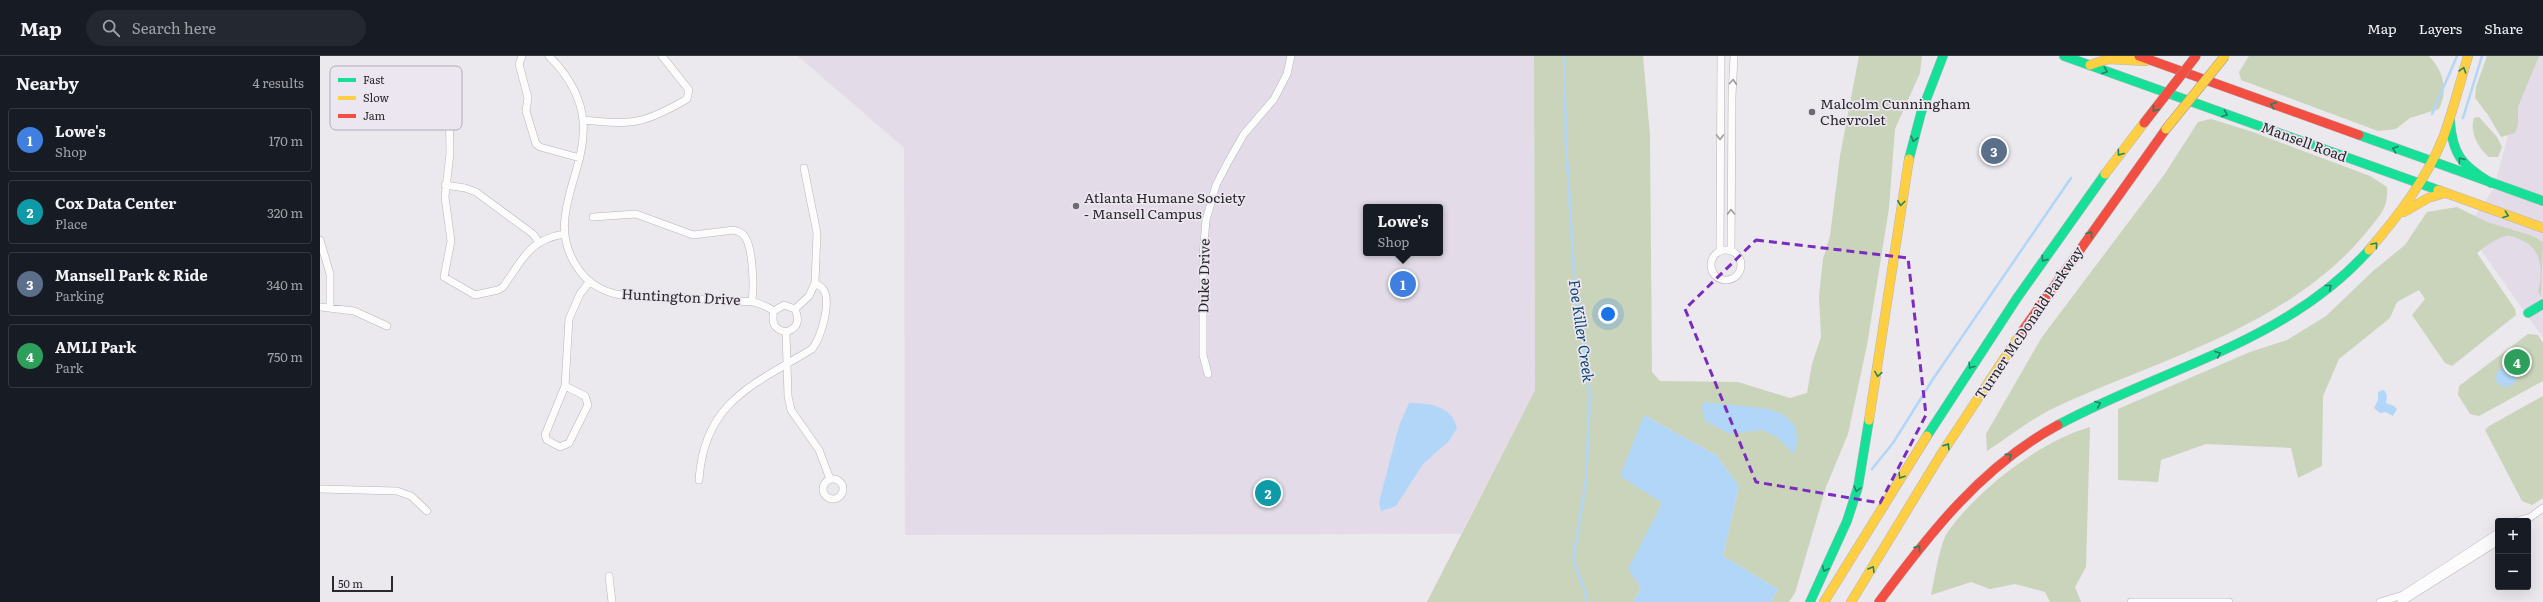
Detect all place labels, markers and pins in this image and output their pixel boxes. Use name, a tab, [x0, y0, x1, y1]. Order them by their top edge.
place label: Malcolm Cunningham Chevrolet	[1820, 93, 1971, 129]
marker: Malcolm Cunningham Chevrolet	[1807, 107, 1817, 117]
pin: 3	[1981, 136, 2007, 166]
place label: Atlanta Humane Society - Mansell Campus	[1084, 187, 1247, 223]
marker: Atlanta Humane Society - Mansell Campus	[1071, 201, 1081, 211]
pin: 1	[1390, 269, 1416, 299]
pin: 4	[2504, 347, 2530, 377]
pin: 2	[1255, 478, 1281, 508]

